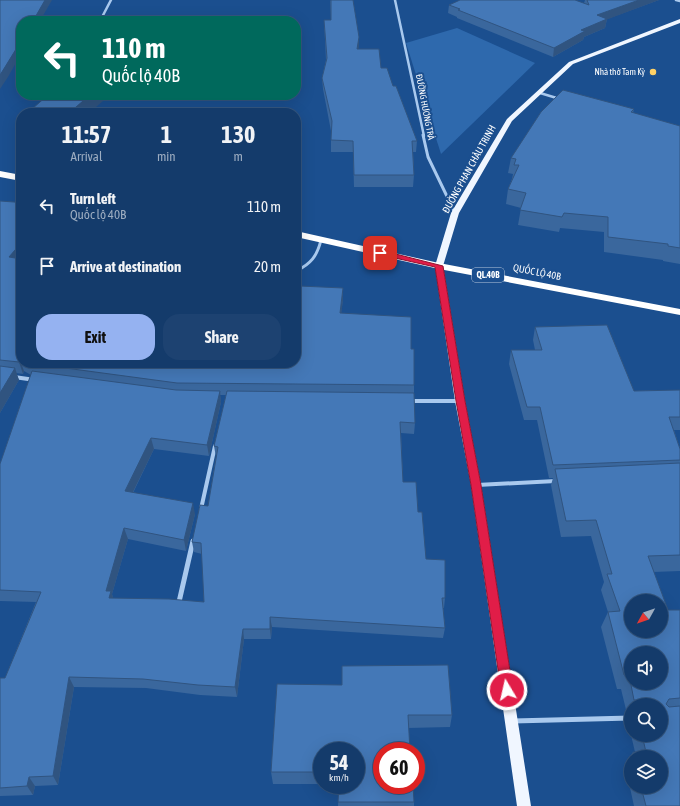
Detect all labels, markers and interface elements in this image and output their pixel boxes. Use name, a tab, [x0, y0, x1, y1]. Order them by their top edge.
icon: left	[36, 32, 88, 84]
text: 110 m	[102, 32, 165, 64]
text: Quốc lộ 40B	[102, 65, 180, 86]
place label: Nhà thờ Tam Kỳ	[594, 67, 645, 77]
marker: Nhà thờ Tam Kỳ	[648, 67, 658, 77]
street label: ĐƯỜNG HƯƠNG TRÀ	[414, 73, 437, 141]
text: 11:57	[62, 121, 111, 148]
text: 1	[161, 121, 172, 148]
text: 130	[221, 121, 255, 148]
street label: ĐƯỜNG PHAN CHÂU TRINH	[440, 123, 498, 215]
text: Arrival	[71, 149, 102, 164]
text: min	[157, 149, 176, 164]
text: m	[234, 149, 243, 164]
text: Turn left	[70, 190, 116, 207]
icon: left	[36, 195, 58, 217]
text: 110 m	[247, 198, 281, 215]
text: Quốc lộ 40B	[70, 207, 126, 222]
pin	[363, 236, 397, 270]
icon: arrive	[369, 242, 391, 264]
icon: arrive	[36, 255, 58, 277]
text: Arrive at destination	[70, 258, 181, 275]
text: 20 m	[254, 258, 281, 275]
street label: QUỐC LỘ 40B	[512, 261, 562, 282]
road number: QL.40B	[472, 268, 504, 282]
button: Exit	[36, 314, 155, 360]
button: Share	[163, 314, 281, 360]
north arrow	[624, 594, 668, 638]
map controls	[624, 594, 668, 794]
button: sound	[624, 646, 668, 690]
position arrow	[486, 669, 528, 711]
button: search	[624, 698, 668, 742]
speed limit sign: 60	[373, 742, 425, 794]
button: layers	[624, 750, 668, 794]
text: 54	[330, 751, 348, 774]
text: km/h	[329, 772, 349, 783]

